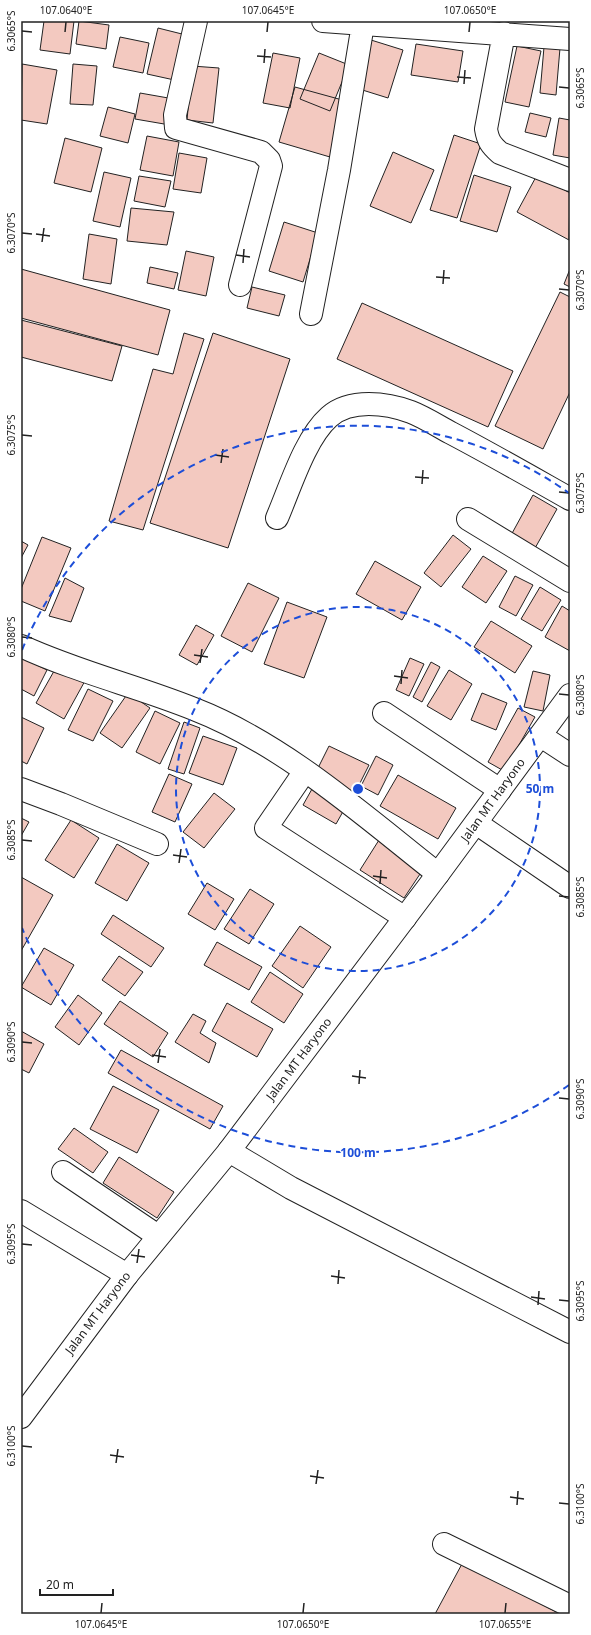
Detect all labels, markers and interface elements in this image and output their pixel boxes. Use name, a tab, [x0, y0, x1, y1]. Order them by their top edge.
text: 107.0640°E	[40, 3, 92, 17]
text: 107.0645°E	[242, 3, 294, 17]
text: 107.0650°E	[444, 3, 496, 17]
text: 6.3065°S	[4, 10, 18, 52]
text: 6.3065°S	[573, 67, 587, 109]
text: 6.3070°S	[4, 212, 18, 254]
text: 6.3070°S	[573, 269, 587, 311]
text: 6.3075°S	[4, 414, 18, 456]
text: 6.3075°S	[573, 472, 587, 514]
text: 6.3080°S	[4, 616, 18, 658]
text: 6.3080°S	[573, 674, 587, 716]
street label: Jalan MT Haryono	[456, 754, 529, 846]
text: 50 m	[526, 780, 554, 797]
centre of rings	[351, 782, 365, 796]
text: 6.3085°S	[4, 819, 18, 861]
text: 6.3085°S	[573, 876, 587, 918]
street label: Jalan MT Haryono	[261, 1014, 335, 1104]
text: 6.3090°S	[4, 1021, 18, 1063]
text: 6.3090°S	[573, 1078, 587, 1120]
text: 100 m	[340, 1144, 376, 1161]
text: 6.3095°S	[4, 1223, 18, 1265]
street label: Jalan MT Haryono	[60, 1268, 134, 1358]
text: 6.3095°S	[573, 1280, 587, 1322]
text: 6.3100°S	[4, 1425, 18, 1467]
text: 6.3100°S	[573, 1483, 587, 1525]
scale bar	[40, 1571, 113, 1597]
text: 20 m	[46, 1576, 74, 1593]
text: 107.0645°E	[75, 1617, 127, 1631]
text: 107.0650°E	[277, 1617, 329, 1631]
text: 107.0655°E	[479, 1617, 531, 1631]

